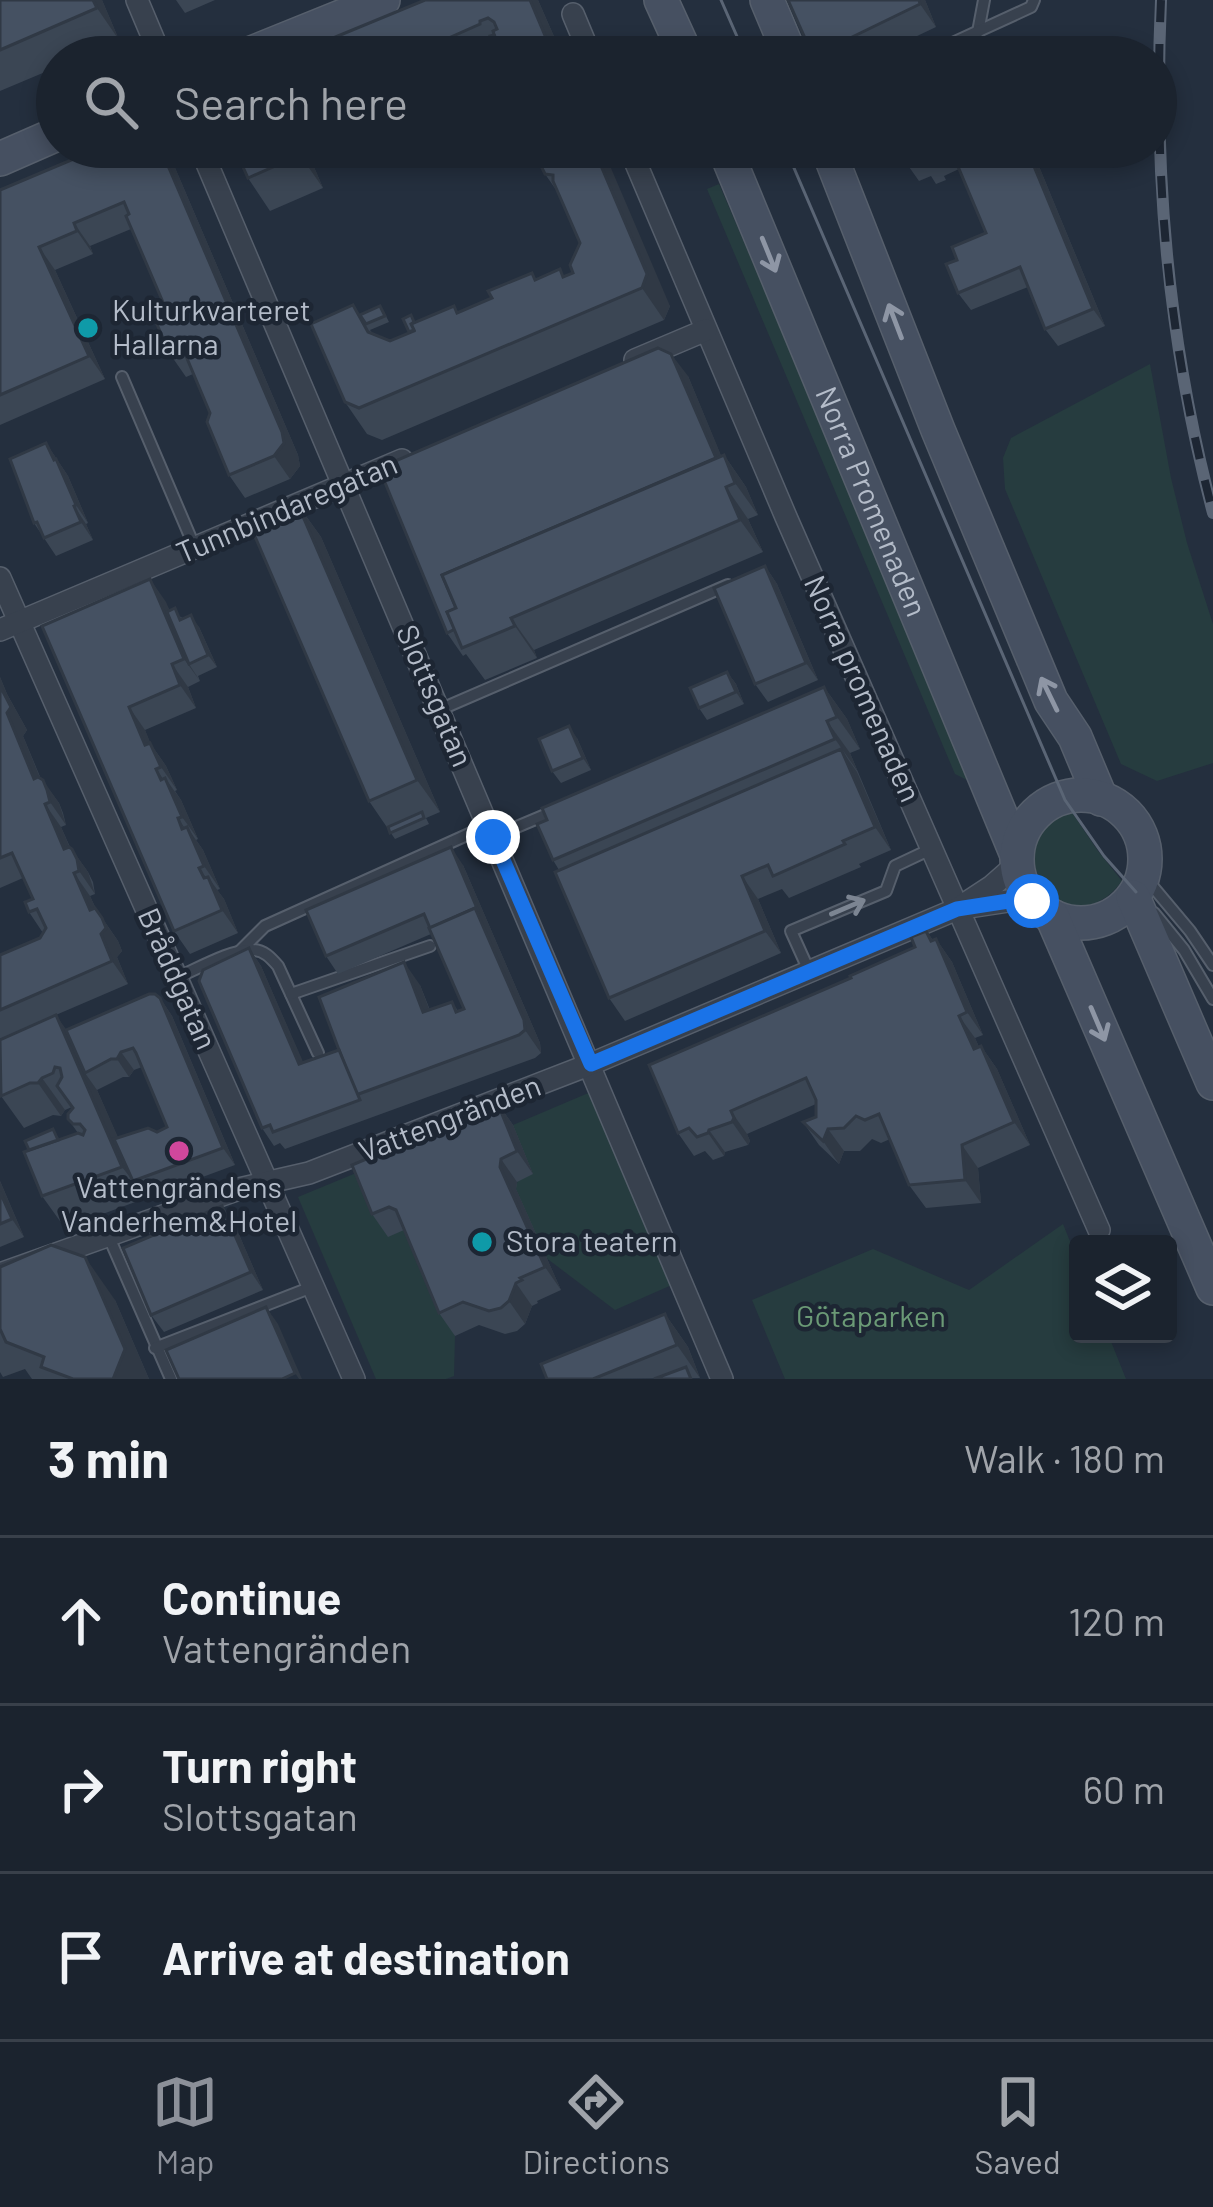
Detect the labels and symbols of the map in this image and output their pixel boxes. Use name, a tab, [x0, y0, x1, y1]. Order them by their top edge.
one-way arrow	[760, 236, 781, 273]
place label: Kulturkvarteret Hallarna	[112, 291, 311, 361]
one-way arrow	[883, 304, 905, 341]
marker: Kulturkvarteret Hallarna	[75, 315, 101, 341]
street label: Norra Promenaden	[809, 381, 936, 621]
street label: Tunnbindaregatan	[170, 444, 402, 570]
street label: Norra promenaden	[798, 569, 930, 807]
street label: Slottsgatan	[390, 619, 482, 772]
one-way arrow	[1037, 677, 1060, 712]
route end	[466, 810, 520, 864]
route start	[1005, 874, 1059, 928]
one-way arrow	[829, 895, 866, 916]
street label: Bråddgatan	[132, 902, 226, 1055]
one-way arrow	[1089, 1005, 1111, 1041]
street label: Vattengränden	[353, 1066, 545, 1168]
marker: Vattengrändens Vanderhem&Hotel	[166, 1138, 192, 1164]
place label: Vattengrändens Vanderhem&Hotel	[61, 1168, 297, 1238]
place label: Stora teatern	[506, 1222, 678, 1258]
marker: Stora teatern	[469, 1229, 495, 1255]
park label: Götaparken	[796, 1297, 946, 1333]

